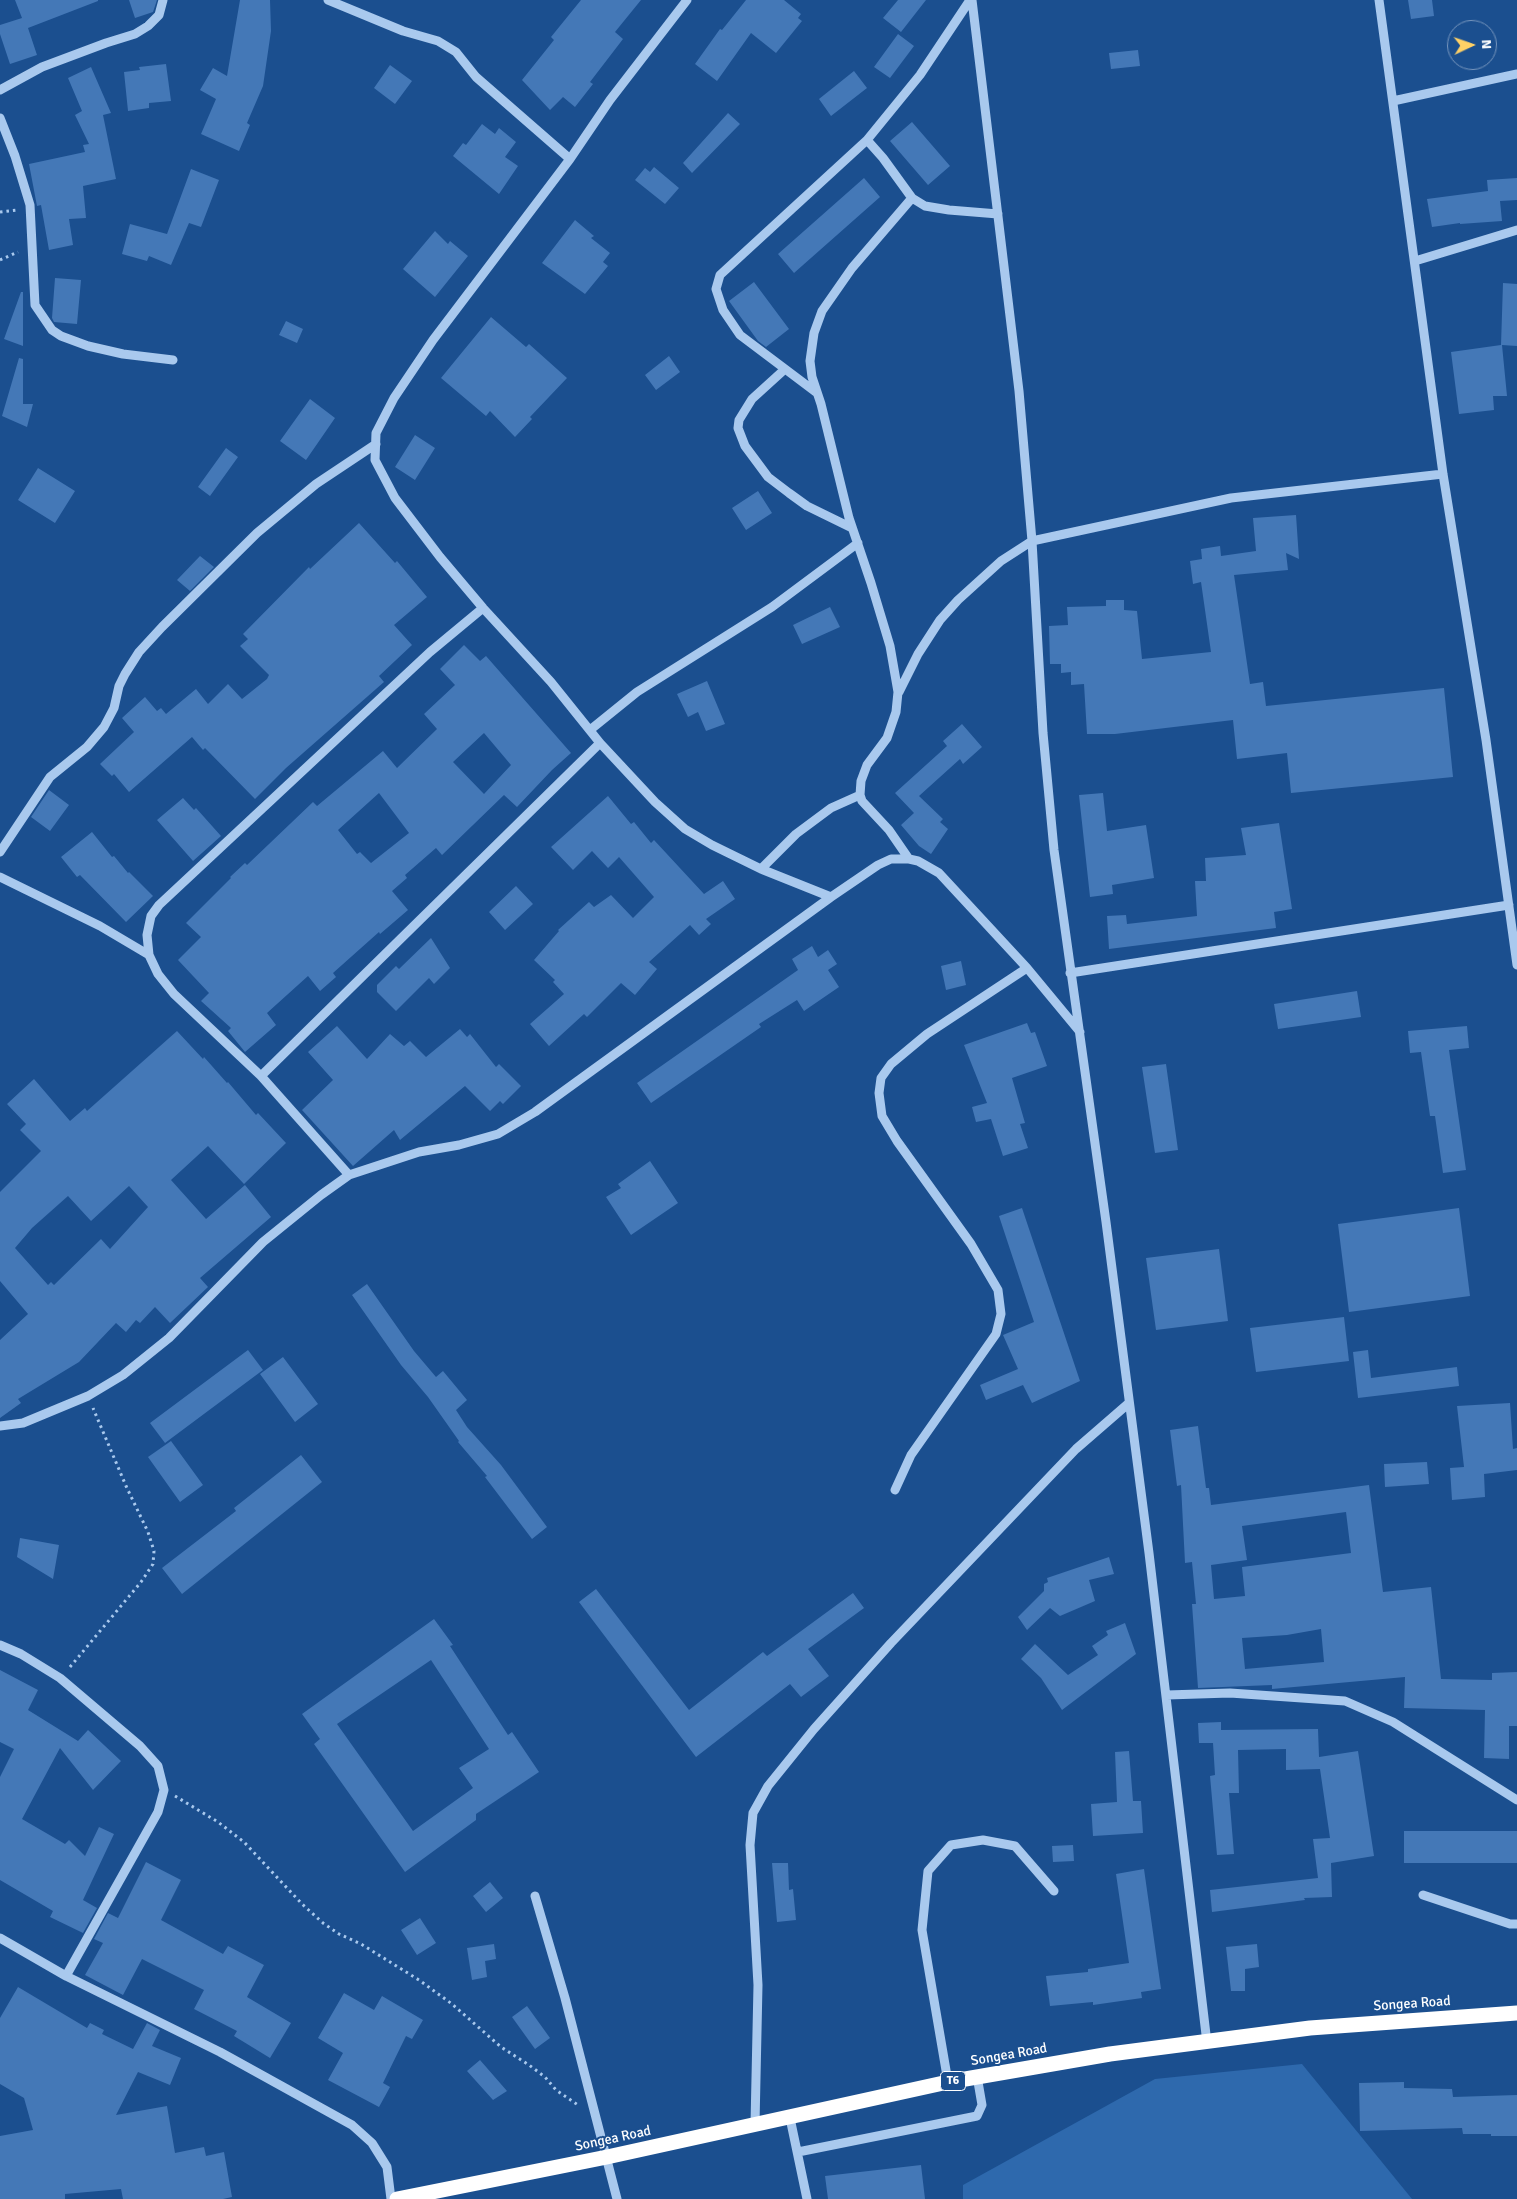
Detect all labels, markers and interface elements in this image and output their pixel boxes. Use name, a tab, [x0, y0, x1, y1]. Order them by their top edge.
north arrow	[1447, 20, 1497, 70]
text: N	[1478, 39, 1495, 50]
street label: Songea Road	[1373, 1993, 1451, 2015]
street label: Songea Road	[970, 2040, 1048, 2070]
road number: T6	[940, 2072, 966, 2090]
street label: Songea Road	[573, 2123, 653, 2155]

